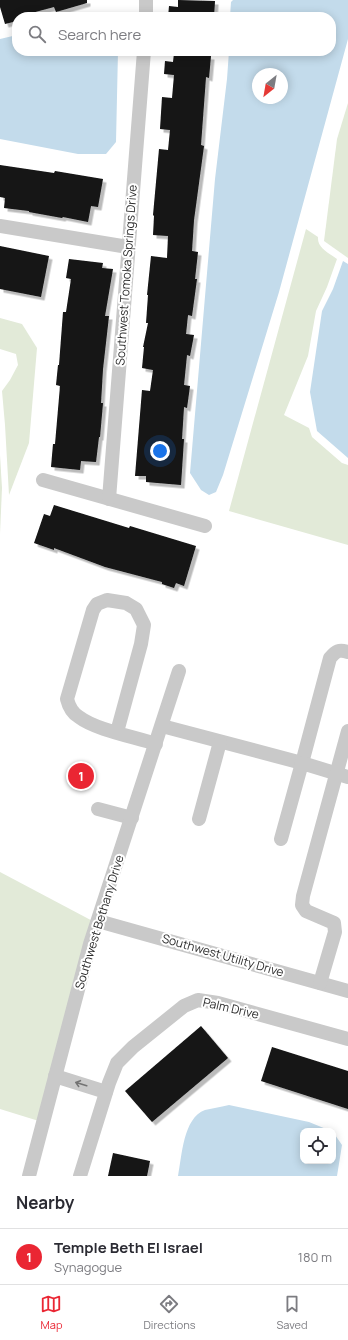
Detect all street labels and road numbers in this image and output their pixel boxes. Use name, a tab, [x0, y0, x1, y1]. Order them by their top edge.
street label: Southwest Tomoka Springs Drive	[111, 184, 141, 366]
street label: Southwest Bethany Drive	[70, 853, 128, 991]
street label: Southwest Utility Drive	[160, 929, 286, 981]
street label: Palm Drive	[201, 993, 261, 1023]

